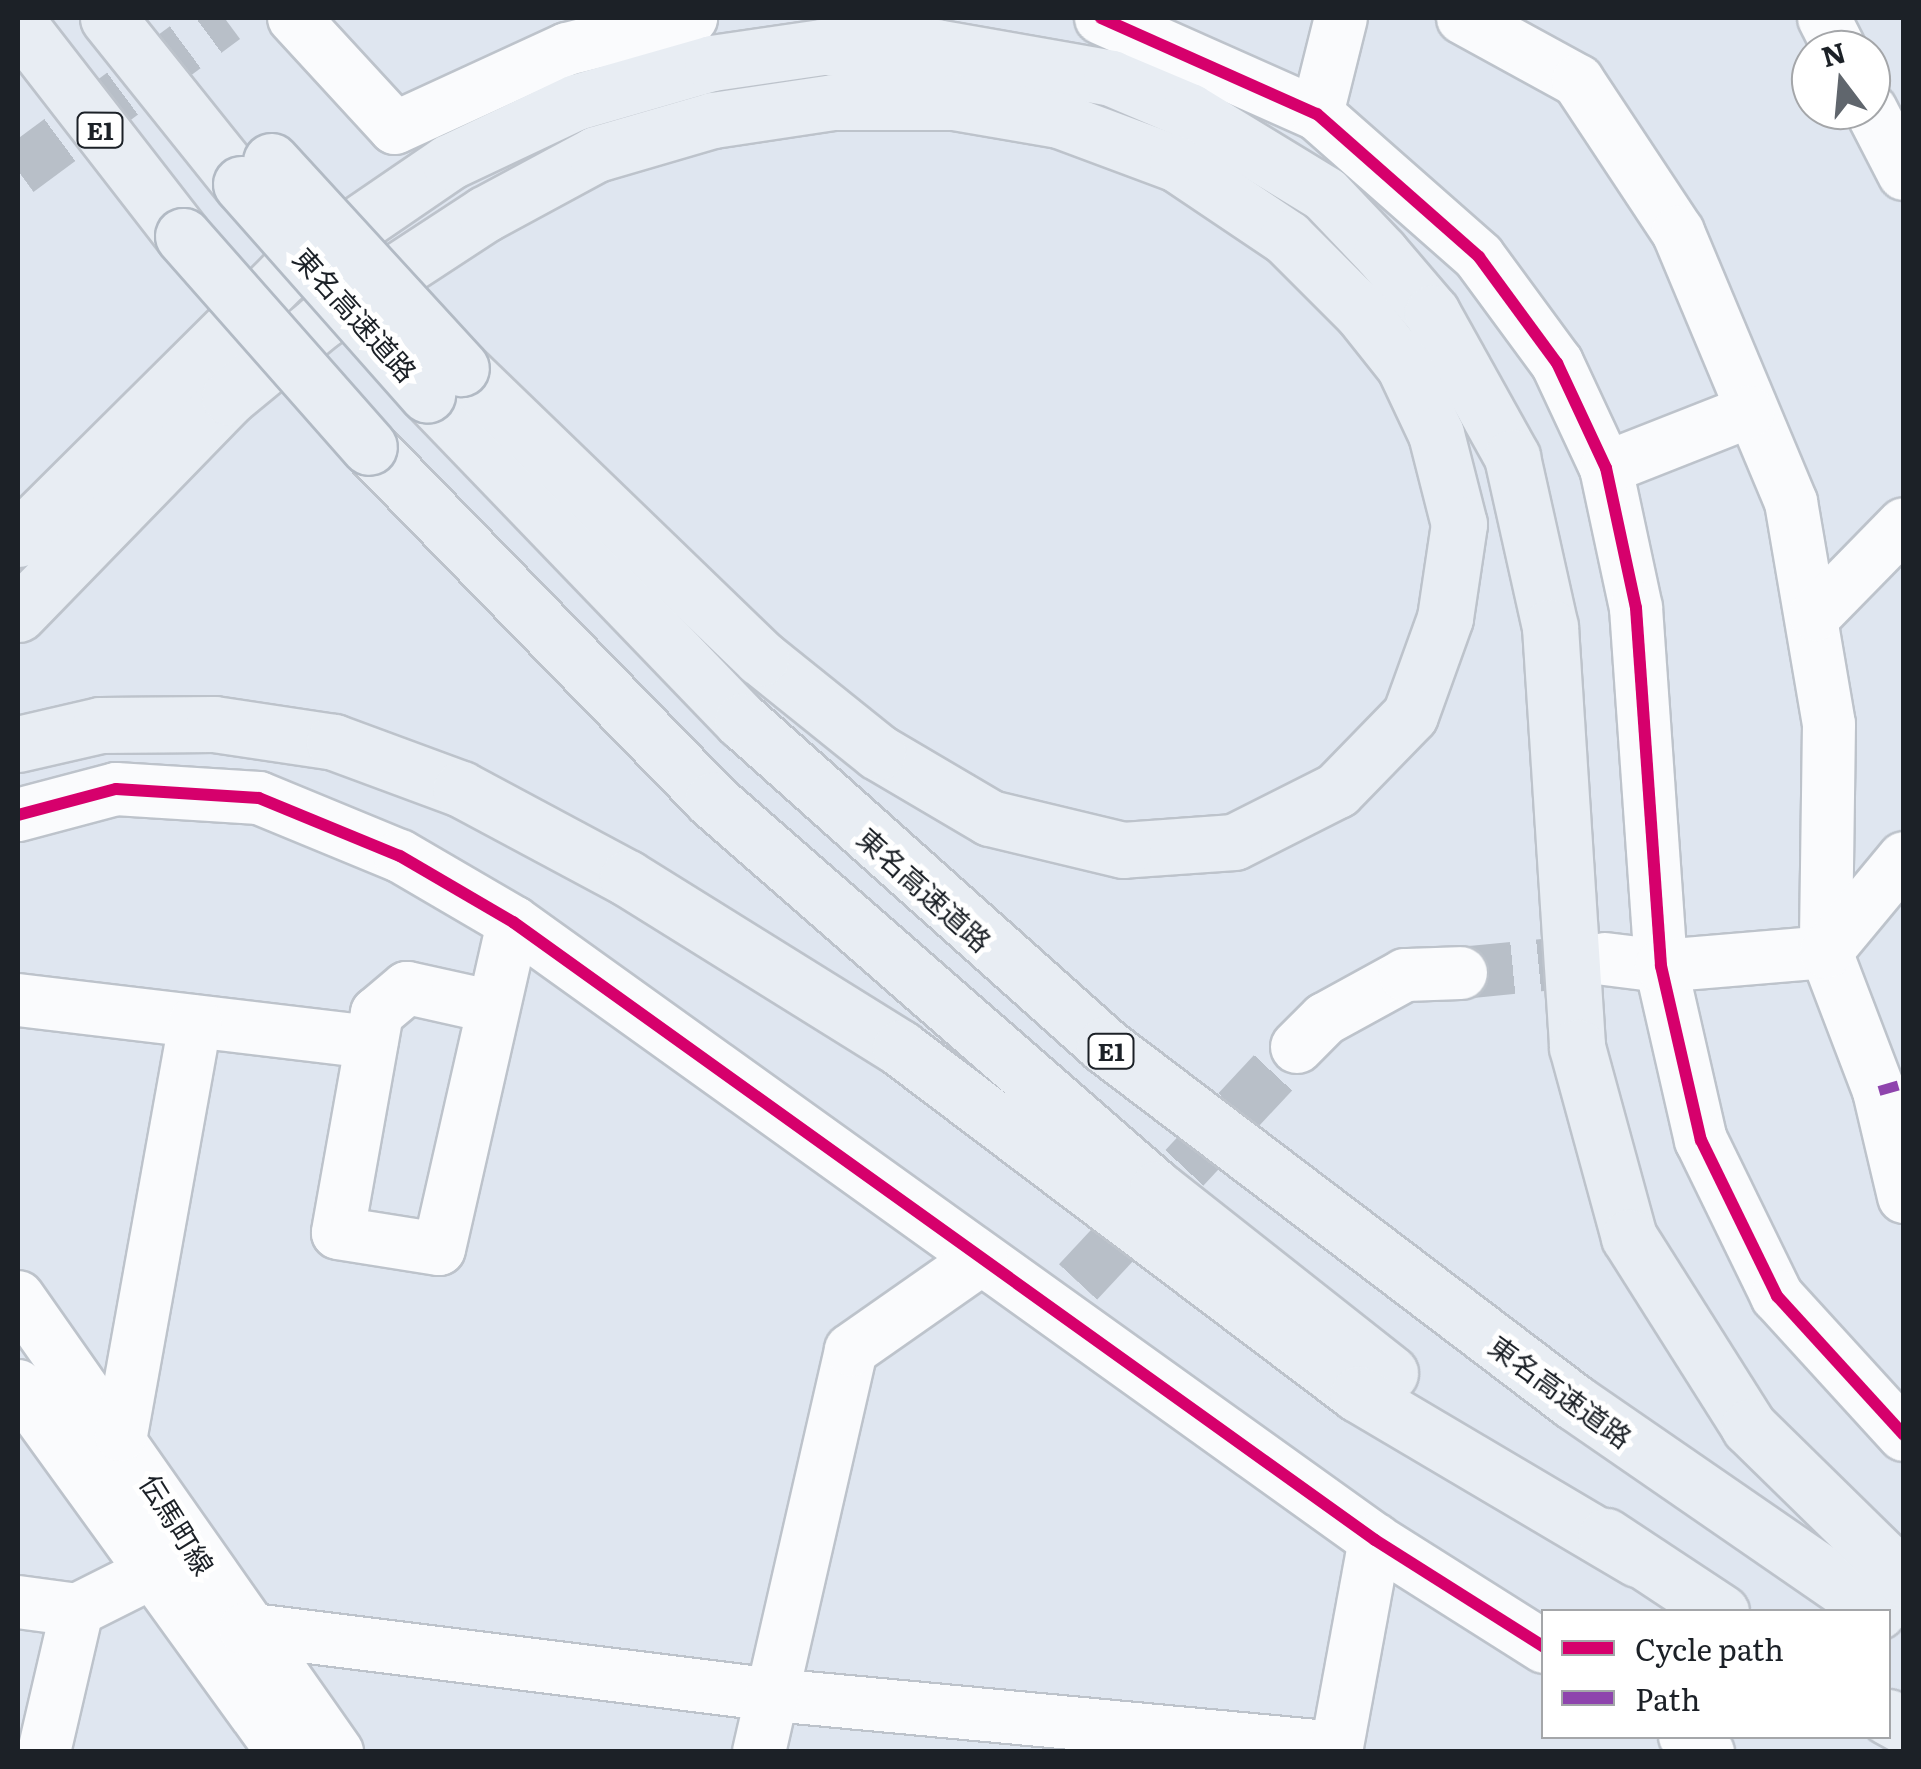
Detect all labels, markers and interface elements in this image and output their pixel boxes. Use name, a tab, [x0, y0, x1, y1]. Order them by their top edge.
north arrow	[1791, 30, 1891, 130]
text: N	[1816, 30, 1850, 77]
road number: E1	[75, 110, 125, 150]
street label: 東名高速道路	[287, 240, 425, 388]
street label: 東名高速道路	[851, 820, 999, 958]
road number: E1	[1086, 1031, 1136, 1071]
street label: 東名高速道路	[1483, 1328, 1639, 1454]
street label: 伝馬町線	[134, 1468, 222, 1580]
legend	[1541, 1609, 1891, 1739]
text: Cycle path	[1635, 1626, 1784, 1670]
text: Path	[1635, 1676, 1700, 1720]

